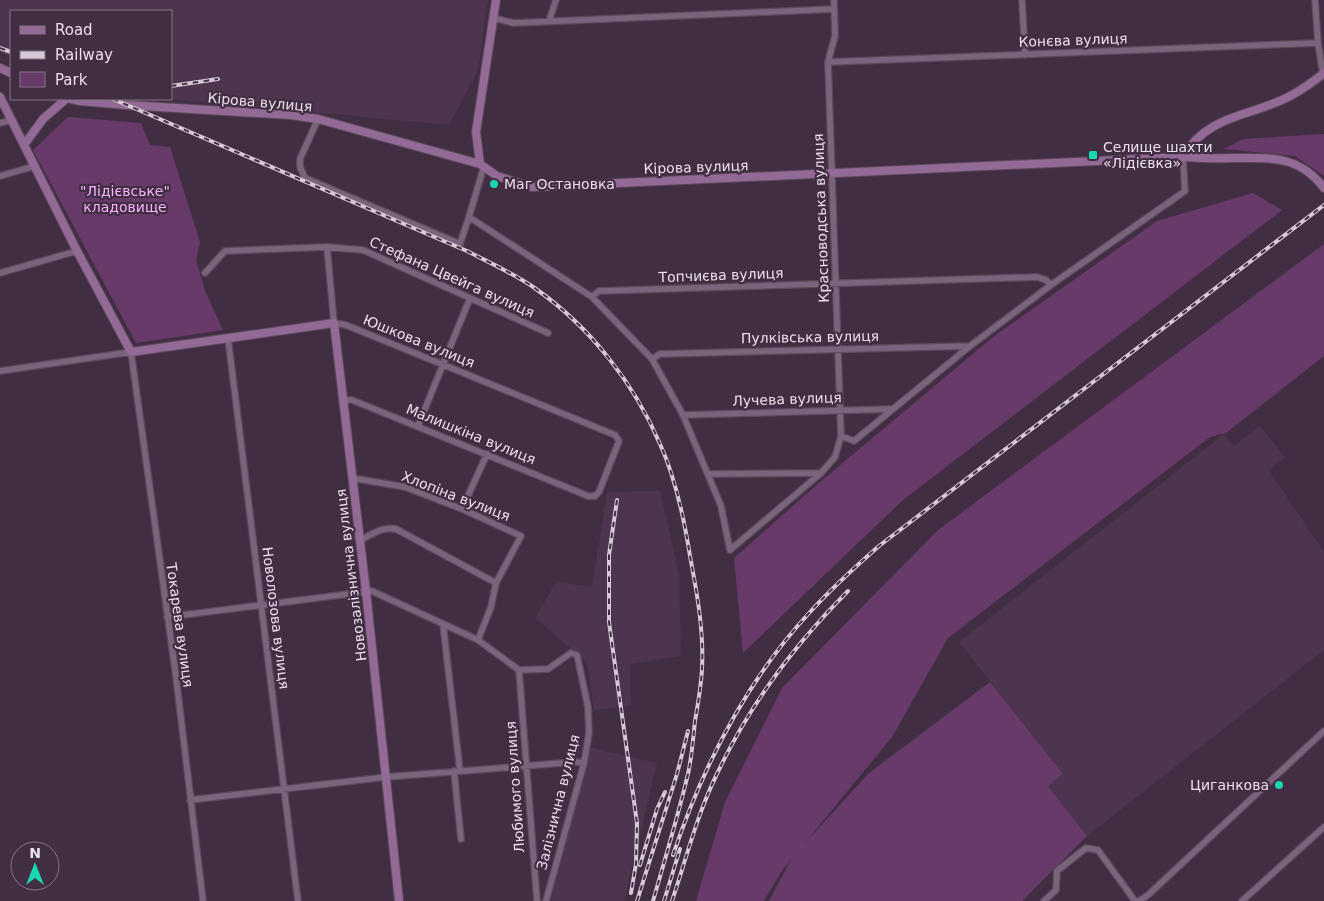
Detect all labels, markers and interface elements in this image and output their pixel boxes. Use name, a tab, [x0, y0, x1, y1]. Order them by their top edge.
legend	[10, 10, 172, 100]
text: Road	[55, 21, 93, 39]
street label: Конєва вулиця	[1018, 30, 1128, 50]
text: Railway	[55, 46, 113, 64]
text: Park	[55, 71, 88, 89]
street label: Кірова вулиця	[207, 89, 313, 115]
street label: Красноводська вулиця	[810, 133, 832, 303]
place label: Селище шахти «Лідієвка»	[1103, 139, 1213, 171]
marker: Селище шахти «Лідієвка»	[1087, 149, 1099, 161]
street label: Кірова вулиця	[643, 157, 749, 177]
place label: Маг Остановка	[504, 176, 615, 192]
marker: Маг Остановка	[488, 178, 500, 190]
park label: "Лідієвське" кладовище	[80, 183, 170, 215]
street label: Стефана Цвейга вулиця	[367, 233, 537, 321]
street label: Топчиєва вулиця	[657, 265, 784, 285]
street label: Юшкова вулиця	[361, 311, 477, 371]
street label: Пулківська вулиця	[741, 328, 879, 346]
street label: Лучева вулиця	[732, 389, 842, 409]
street label: Малишкіна вулиця	[404, 401, 538, 467]
street label: Хлопіна вулиця	[400, 468, 512, 524]
street label: Новозалізнична вулиця	[332, 488, 370, 662]
street label: Новолозова вулиця	[259, 546, 293, 690]
street label: Токарева вулиця	[163, 561, 197, 688]
street label: Любимого вулиця	[502, 721, 528, 853]
street label: Залізнична вулиця	[533, 733, 583, 871]
place label: Циганкова	[1190, 777, 1269, 793]
marker: Циганкова	[1273, 779, 1285, 791]
north arrow	[10, 841, 60, 891]
text: N	[29, 845, 41, 861]

